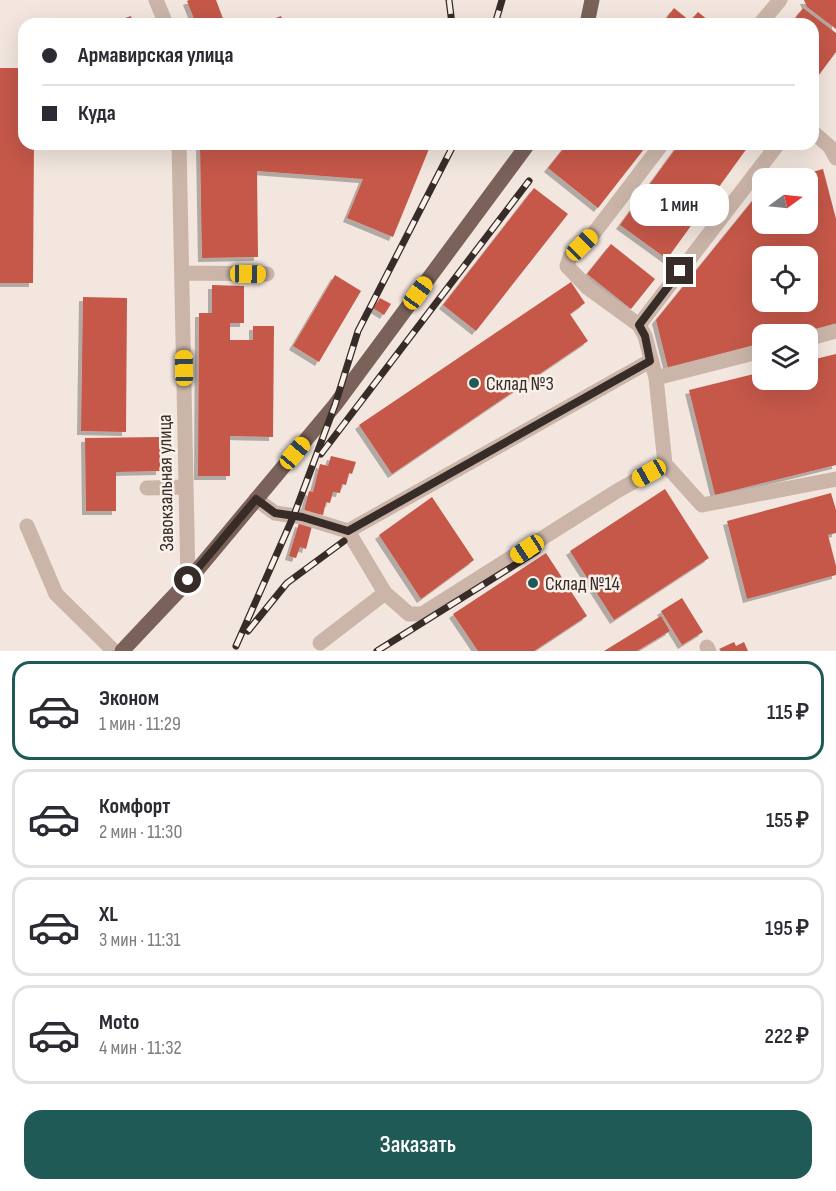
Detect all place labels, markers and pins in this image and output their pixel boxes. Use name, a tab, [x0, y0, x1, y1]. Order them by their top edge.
place label: Склад №3	[486, 372, 554, 396]
marker: Склад №3	[467, 376, 481, 390]
place label: Склад №14	[545, 572, 620, 596]
marker: Склад №14	[526, 576, 540, 590]

